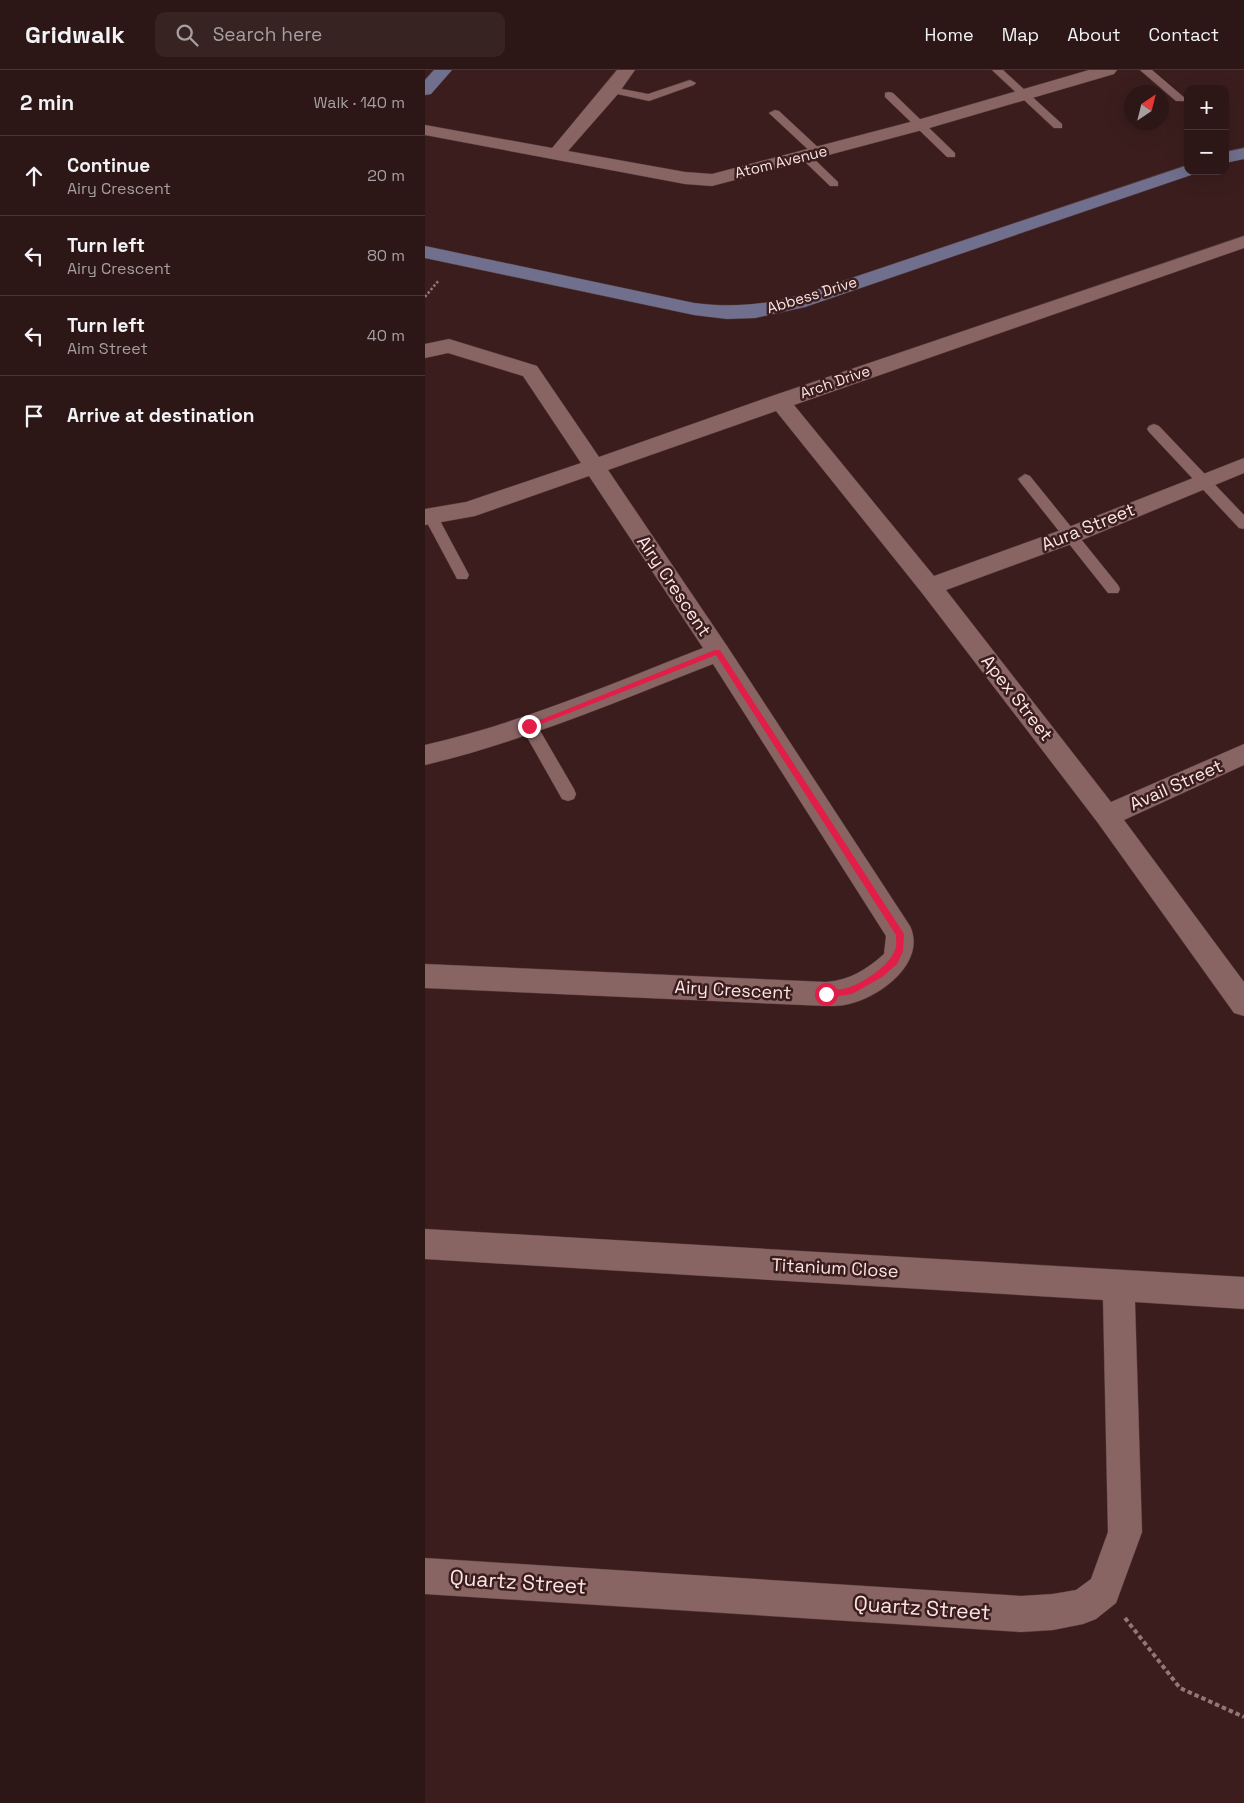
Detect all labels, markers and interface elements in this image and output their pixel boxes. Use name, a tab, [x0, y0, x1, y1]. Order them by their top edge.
search box	[155, 12, 505, 57]
text: Gridwalk	[25, 19, 125, 50]
icon: search	[173, 21, 201, 49]
text: Search here	[213, 22, 322, 47]
text: Home	[925, 23, 974, 46]
text: Map	[1002, 23, 1039, 46]
text: About	[1067, 23, 1121, 46]
text: Contact	[1149, 23, 1219, 46]
north arrow	[1124, 85, 1169, 130]
map controls	[1184, 85, 1229, 175]
button: +	[1184, 85, 1229, 130]
text: 2 min	[20, 89, 74, 116]
text: Walk · 140 m	[313, 92, 405, 113]
button: −	[1184, 130, 1229, 175]
street label: Atom Avenue	[733, 141, 829, 182]
text: Continue	[67, 153, 150, 178]
icon: ahead	[20, 162, 48, 190]
text: 20 m	[367, 165, 405, 186]
text: Airy Crescent	[67, 178, 171, 199]
text: Turn left	[67, 233, 145, 258]
icon: left	[20, 242, 48, 270]
text: 80 m	[367, 245, 405, 266]
text: Airy Crescent	[67, 258, 171, 279]
street label: Abbess Drive	[764, 272, 859, 317]
text: Turn left	[67, 313, 145, 338]
icon: left	[20, 322, 48, 350]
text: 40 m	[367, 325, 405, 346]
text: Aim Street	[67, 338, 148, 359]
street label: Arch Drive	[797, 361, 872, 402]
icon: arrive	[20, 402, 48, 430]
text: Arrive at destination	[67, 403, 255, 428]
street label: Aura Street	[1038, 497, 1138, 556]
street label: Airy Crescent	[632, 531, 717, 641]
street label: Apex Street	[977, 650, 1058, 745]
route end	[518, 715, 541, 738]
street label: Avail Street	[1126, 754, 1226, 815]
street label: Airy Crescent	[674, 975, 792, 1004]
route start	[815, 983, 838, 1006]
street label: Titanium Close	[771, 1253, 899, 1282]
street label: Quartz Street	[449, 1563, 587, 1600]
street label: Quartz Street	[853, 1589, 991, 1626]

